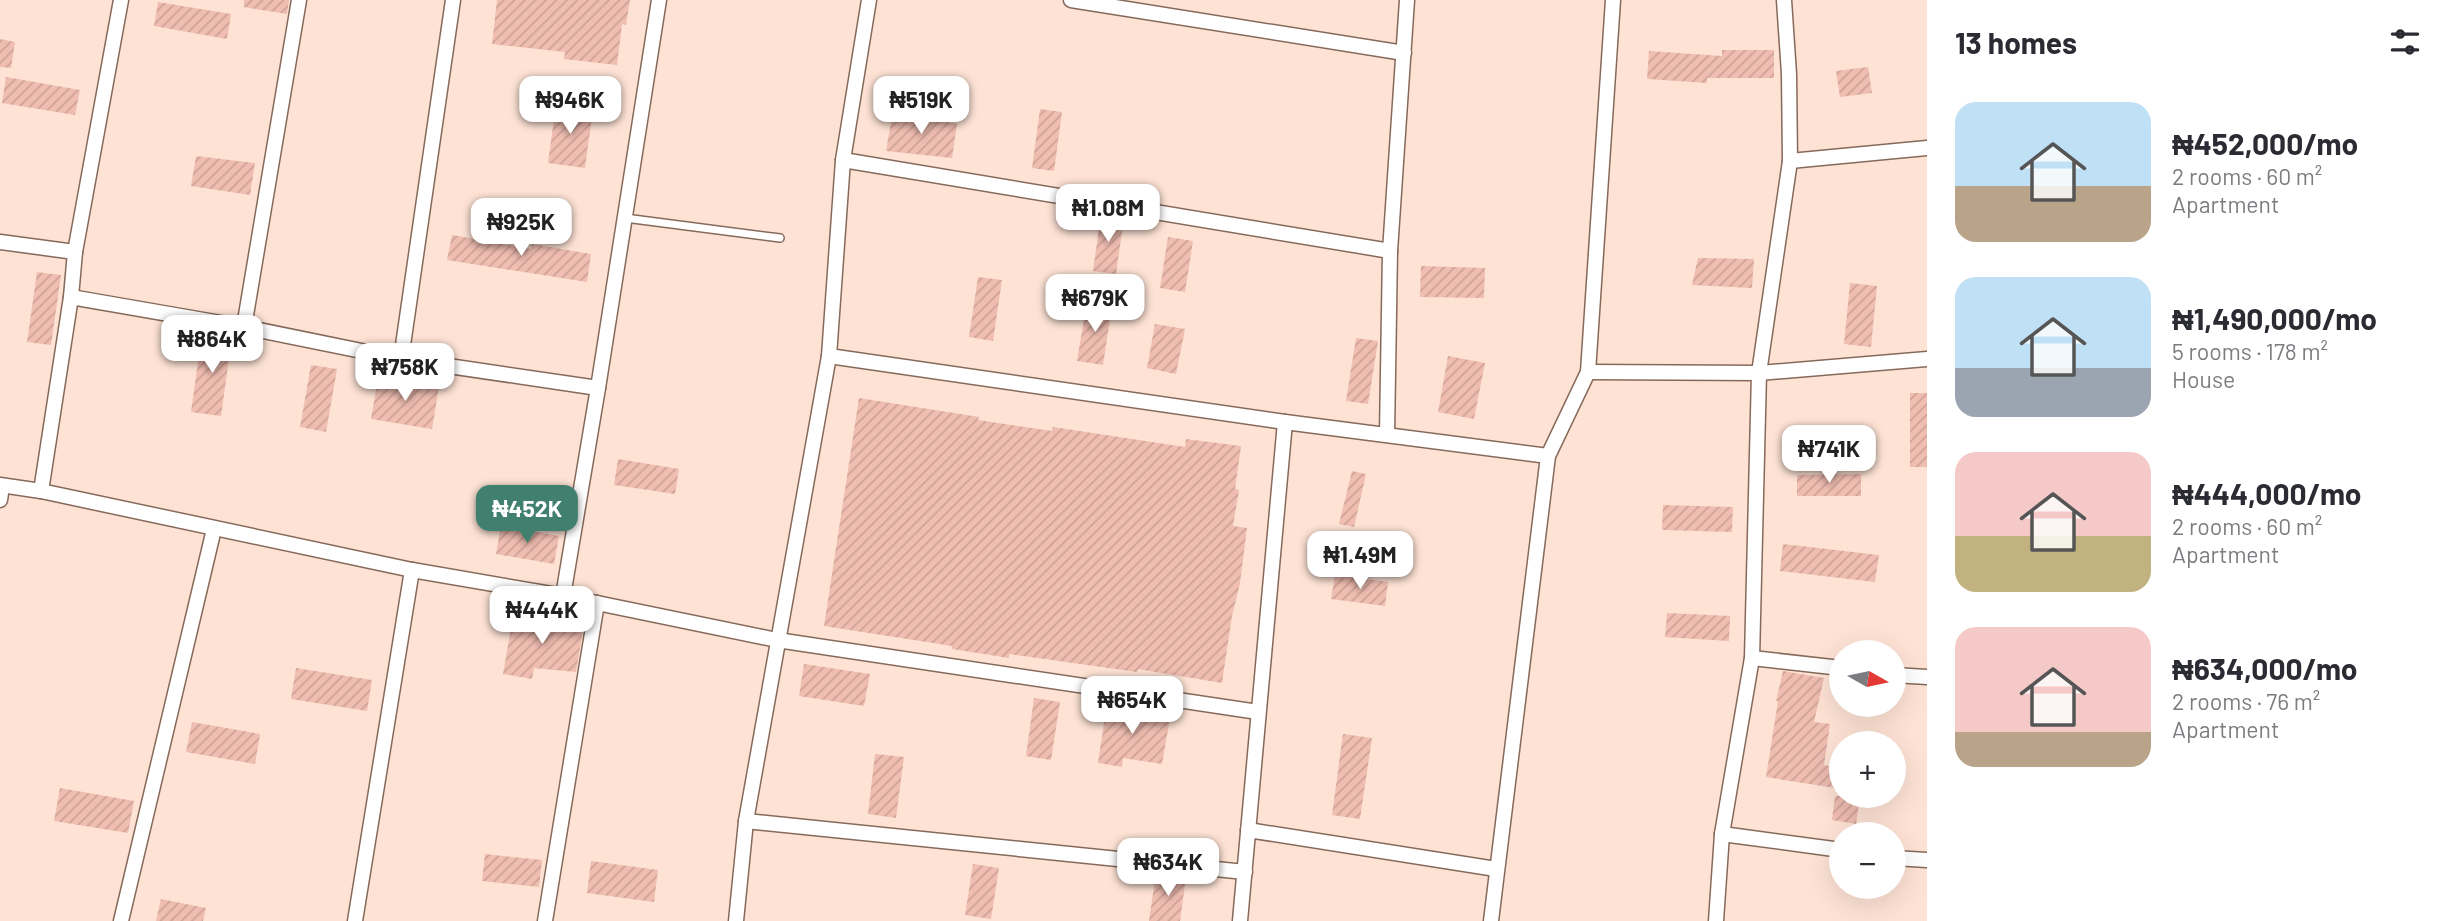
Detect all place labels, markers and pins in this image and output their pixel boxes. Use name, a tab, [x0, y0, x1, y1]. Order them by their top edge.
pin: ₦946K	[521, 76, 619, 136]
pin: ₦519K	[872, 76, 970, 136]
pin: ₦1.08M	[1051, 184, 1165, 244]
pin: ₦925K	[472, 198, 570, 258]
pin: ₦679K	[1046, 274, 1144, 334]
pin: ₦864K	[163, 316, 261, 375]
pin: ₦758K	[356, 344, 454, 403]
pin: ₦741K	[1780, 426, 1878, 485]
pin: ₦452K	[478, 486, 576, 545]
pin: ₦1.49M	[1303, 532, 1417, 591]
pin: ₦444K	[493, 586, 591, 646]
pin: ₦654K	[1083, 676, 1181, 736]
pin: ₦634K	[1119, 838, 1217, 898]

